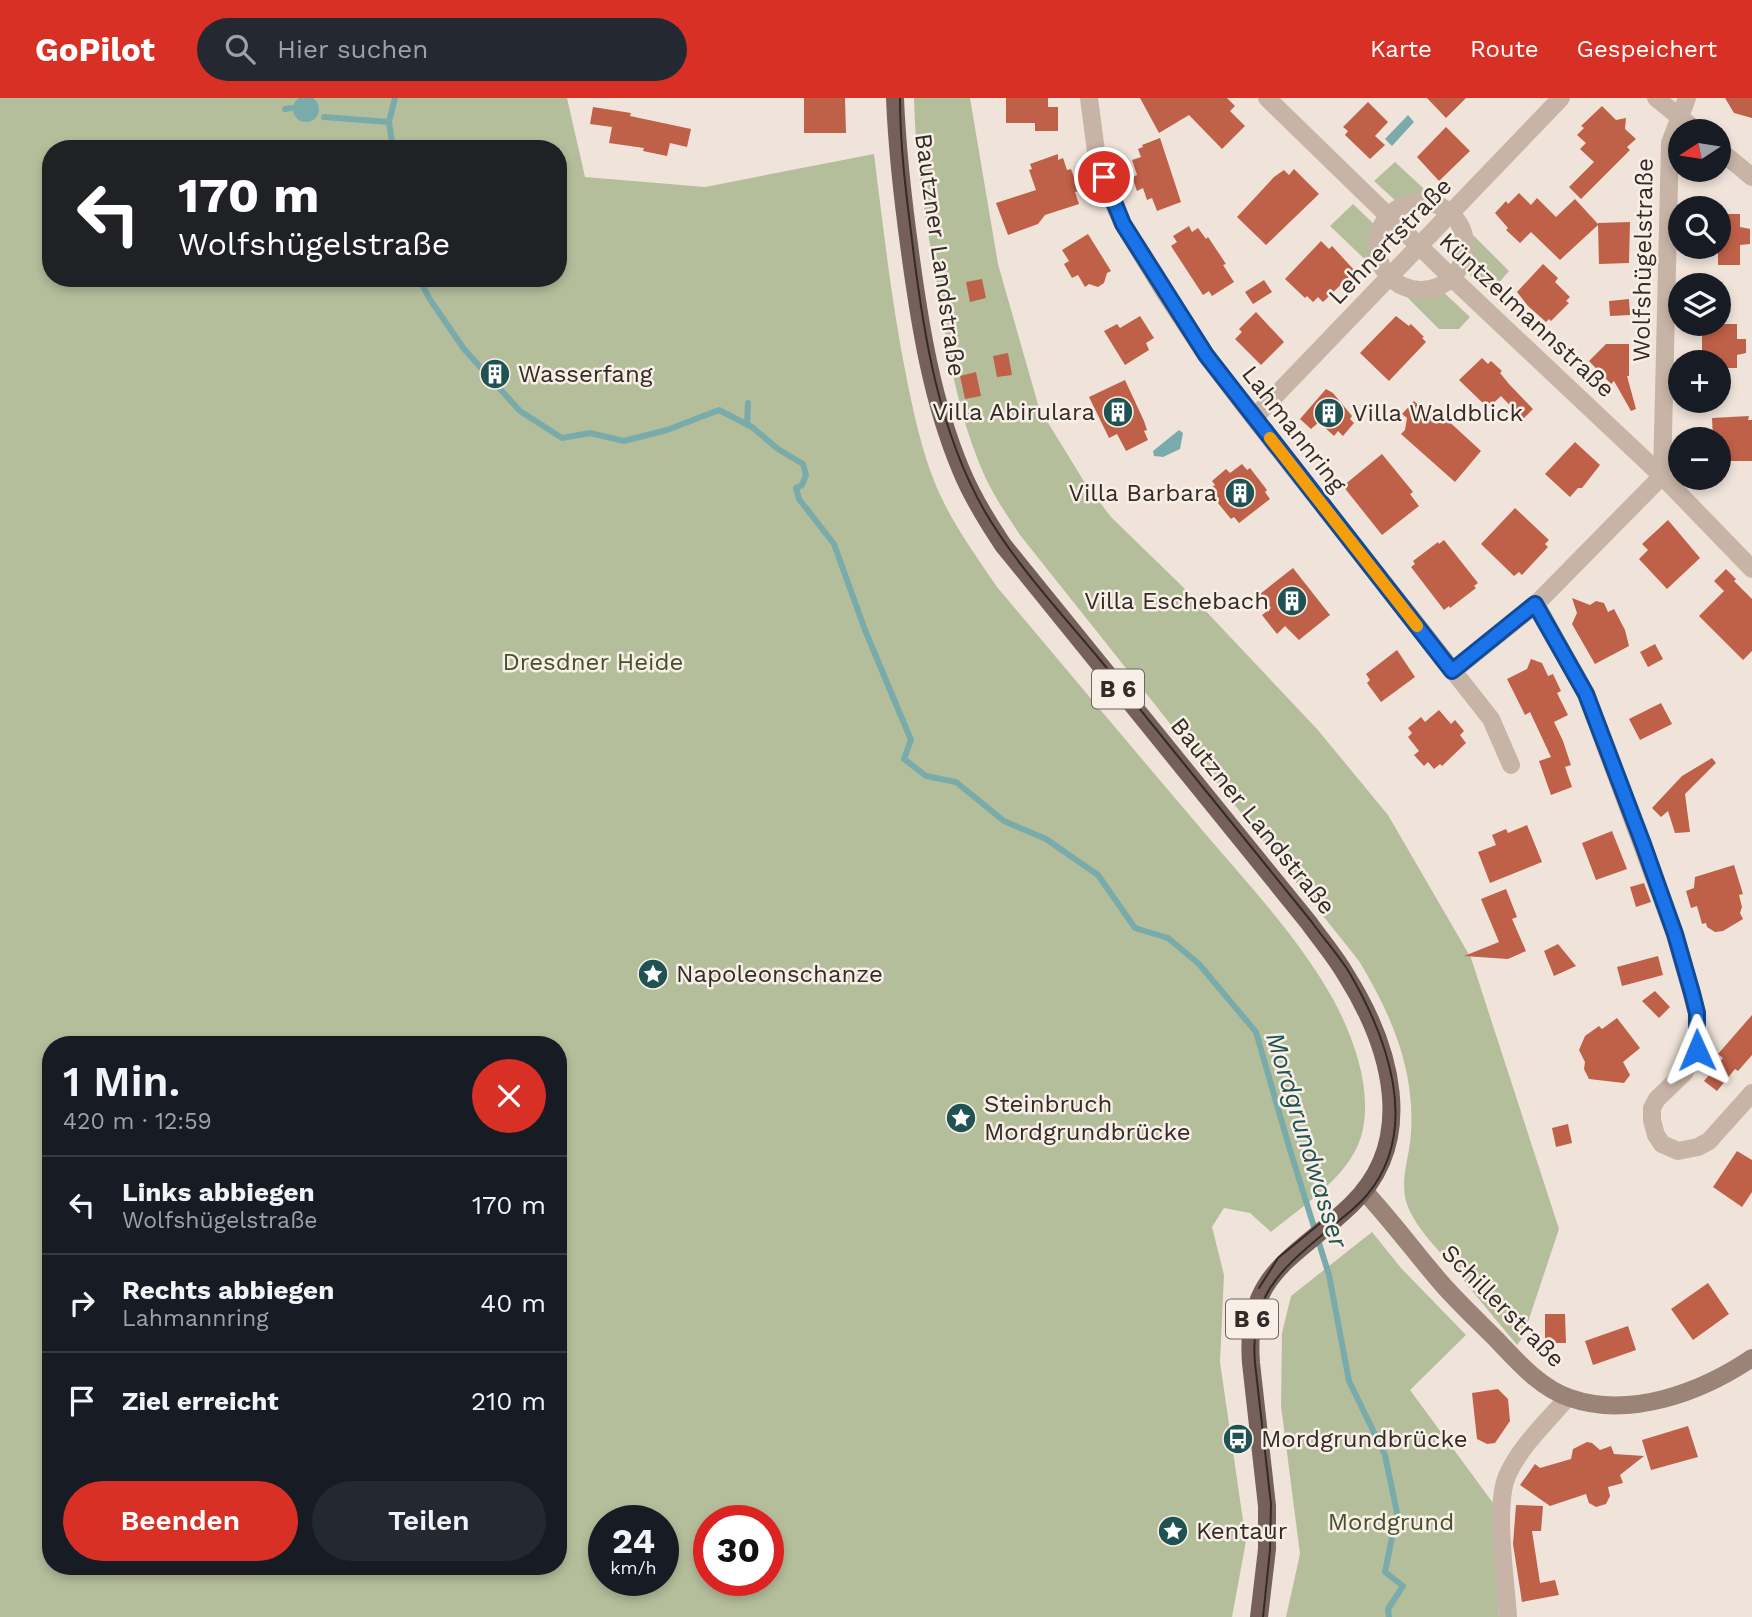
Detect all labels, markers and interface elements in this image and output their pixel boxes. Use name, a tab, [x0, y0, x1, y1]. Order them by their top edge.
search box	[197, 18, 687, 81]
text: GoPilot	[35, 30, 155, 69]
icon: search	[221, 30, 259, 68]
text: Hier suchen	[277, 34, 428, 64]
text: Karte	[1370, 35, 1432, 63]
text: Route	[1470, 35, 1539, 63]
text: Gespeichert	[1577, 35, 1717, 63]
north arrow	[1668, 119, 1731, 182]
map controls	[1668, 119, 1731, 490]
street label: Bautzner Landstraße	[909, 132, 971, 378]
pin	[1074, 147, 1134, 207]
icon: arrive	[1085, 158, 1123, 196]
street label: Wolfshügelstraße	[1627, 158, 1659, 362]
text: 170 m	[178, 166, 319, 224]
icon: left	[63, 168, 154, 259]
street label: Lehnertstraße	[1323, 172, 1457, 310]
button: search	[1668, 196, 1731, 259]
text: Wolfshügelstraße	[178, 225, 450, 263]
street label: Küntzelmannstraße	[1434, 227, 1620, 403]
button: layers	[1668, 273, 1731, 336]
button: +	[1668, 350, 1731, 413]
building icon: Wasserfang	[478, 357, 512, 391]
place label: Wasserfang	[518, 360, 653, 388]
street label: Lahmannring	[1236, 360, 1352, 498]
building icon: Villa Abirulara	[1101, 395, 1135, 429]
building icon: Villa Waldblick	[1312, 396, 1346, 430]
place label: Villa Abirulara	[932, 398, 1095, 426]
place label: Villa Waldblick	[1352, 399, 1524, 427]
button: −	[1668, 427, 1731, 490]
building icon: Villa Barbara	[1223, 476, 1257, 510]
place label: Villa Barbara	[1068, 479, 1217, 507]
building icon: Villa Eschebach	[1275, 584, 1309, 618]
place label: Villa Eschebach	[1084, 587, 1269, 615]
park label: Dresdner Heide	[503, 648, 683, 676]
road number: B 6	[1092, 670, 1144, 708]
street label: Bautzner Landstraße	[1165, 712, 1341, 920]
place icon: Napoleonschanze	[636, 957, 670, 991]
place label: Napoleonschanze	[676, 960, 883, 988]
position arrow	[1660, 1013, 1734, 1087]
water label: Mordgrundwasser	[1260, 1029, 1354, 1252]
text: 1 Min.	[63, 1057, 180, 1106]
button: close	[472, 1059, 546, 1133]
place label: Steinbruch Mordgrundbrücke	[984, 1090, 1191, 1146]
place icon: Steinbruch Mordgrundbrücke	[944, 1101, 978, 1135]
text: 420 m · 12:59	[63, 1108, 212, 1135]
text: Links abbiegen	[122, 1177, 315, 1207]
icon: left	[63, 1186, 101, 1224]
text: 170 m	[472, 1190, 546, 1220]
text: Wolfshügelstraße	[122, 1207, 318, 1234]
street label: Schillerstraße	[1436, 1239, 1570, 1373]
text: Rechts abbiegen	[122, 1275, 334, 1305]
icon: right	[63, 1284, 101, 1322]
text: 40 m	[480, 1288, 546, 1318]
road number: B 6	[1226, 1300, 1278, 1338]
text: Lahmannring	[122, 1305, 268, 1332]
icon: arrive	[63, 1382, 101, 1420]
text: Ziel erreicht	[122, 1386, 279, 1416]
text: 210 m	[471, 1386, 546, 1416]
bus stop icon: Mordgrundbrücke	[1221, 1422, 1255, 1456]
place label: Mordgrundbrücke	[1261, 1425, 1468, 1453]
button: Beenden	[63, 1481, 298, 1561]
button: Teilen	[312, 1481, 546, 1561]
speed limit sign: 30	[693, 1505, 784, 1596]
park label: Mordgrund	[1328, 1508, 1454, 1536]
place icon: Kentaur	[1156, 1514, 1190, 1548]
place label: Kentaur	[1196, 1517, 1288, 1545]
text: 24	[612, 1520, 655, 1562]
text: km/h	[610, 1557, 657, 1578]

